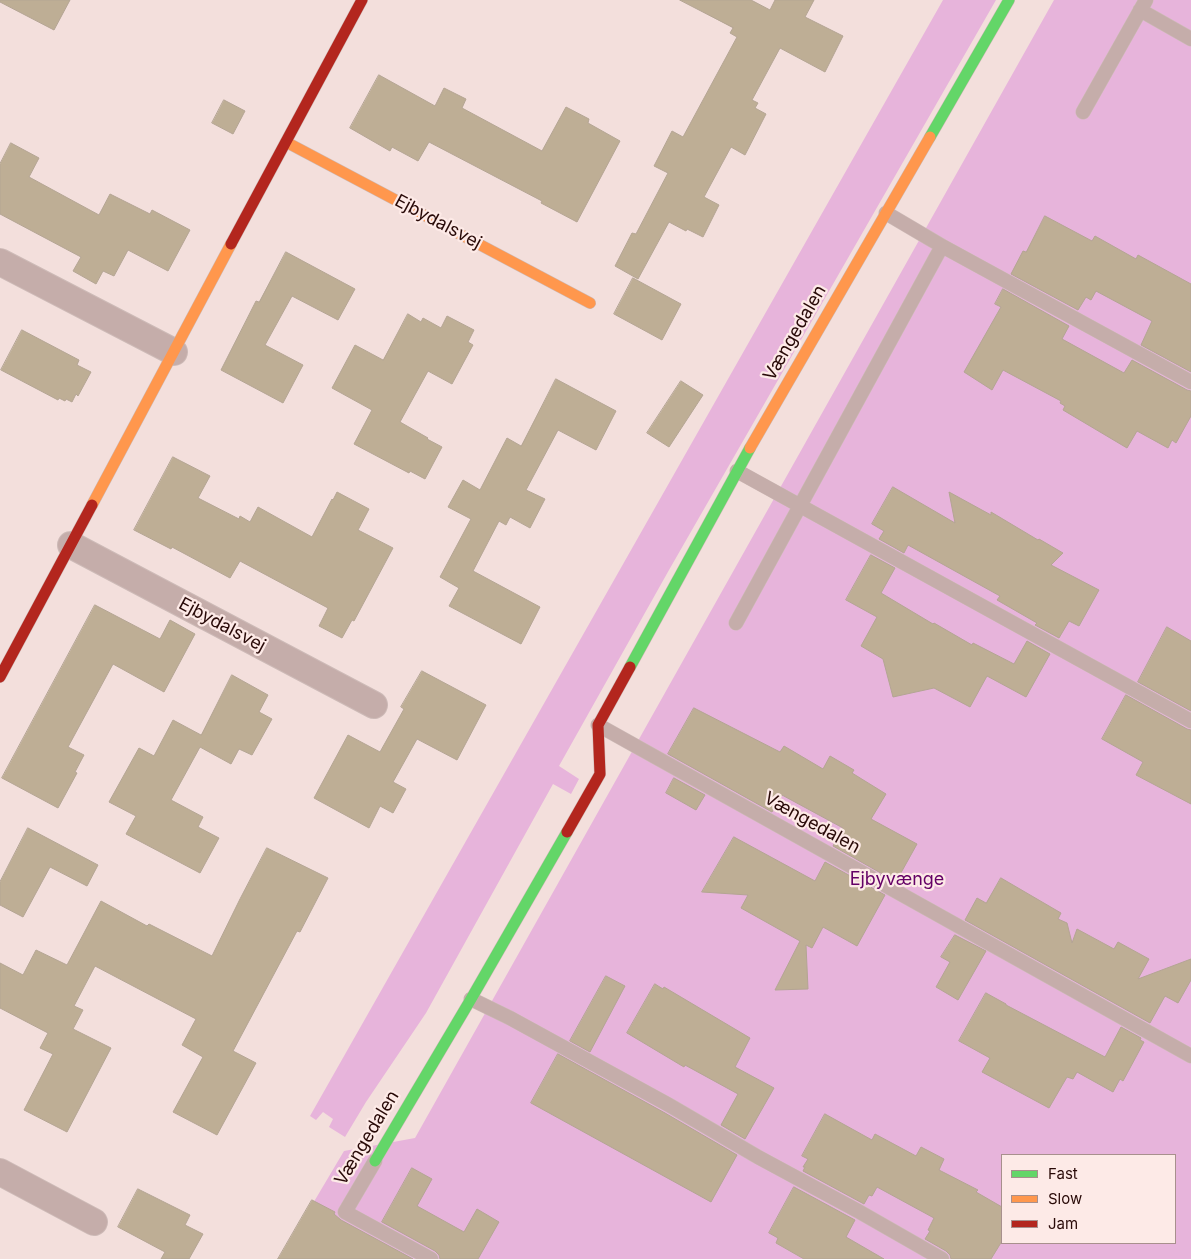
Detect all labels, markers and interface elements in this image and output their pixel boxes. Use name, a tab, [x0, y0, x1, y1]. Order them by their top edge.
street label: Ejbydalsvej	[391, 190, 485, 254]
street label: Vængedalen	[759, 281, 831, 385]
street label: Ejbydalsvej	[175, 593, 269, 657]
street label: Vængedalen	[760, 788, 864, 858]
park label: Ejbyvænge	[850, 869, 944, 891]
street label: Vængedalen	[330, 1087, 404, 1189]
legend	[1001, 1154, 1176, 1244]
text: Fast	[1048, 1164, 1078, 1183]
text: Slow	[1048, 1189, 1082, 1208]
text: Jam	[1048, 1214, 1078, 1233]

